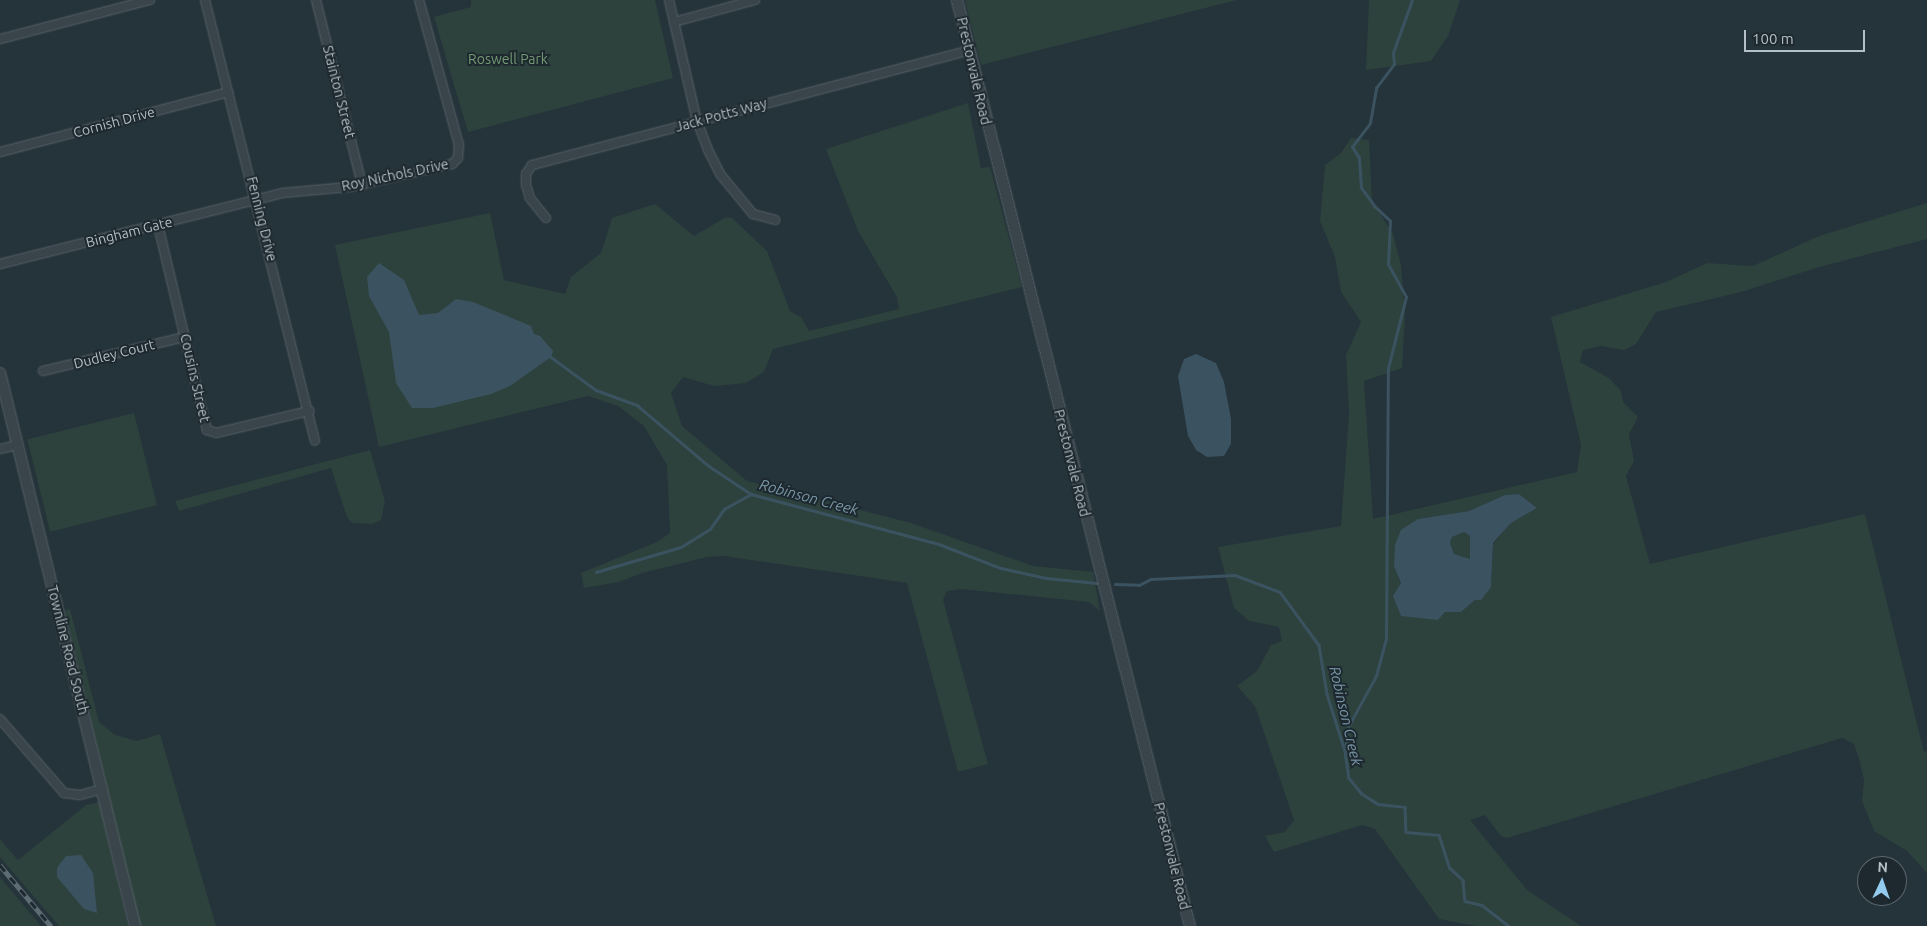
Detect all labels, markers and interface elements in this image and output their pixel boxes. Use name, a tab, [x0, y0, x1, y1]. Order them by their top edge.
street label: Prestonvale Road	[953, 16, 995, 126]
scale bar	[1747, 20, 1868, 52]
text: 100 m	[1752, 30, 1794, 47]
street label: Stainton Street	[319, 44, 359, 140]
park label: Roswell Park	[468, 51, 548, 67]
street label: Jack Potts Way	[673, 95, 769, 135]
street label: Cornish Drive	[71, 103, 157, 141]
street label: Roy Nichols Drive	[340, 155, 450, 195]
street label: Fenning Drive	[243, 175, 281, 263]
street label: Bingham Gate	[84, 213, 174, 251]
street label: Cousins Street	[177, 332, 213, 424]
street label: Dudley Court	[72, 336, 156, 372]
street label: Prestonvale Road	[1051, 408, 1093, 518]
water label: Robinson Creek	[758, 475, 860, 519]
street label: Townline Road South	[44, 584, 92, 716]
water label: Robinson Creek	[1326, 665, 1366, 767]
street label: Prestonvale Road	[1151, 801, 1193, 911]
north arrow	[1857, 856, 1907, 906]
text: N	[1877, 859, 1888, 875]

